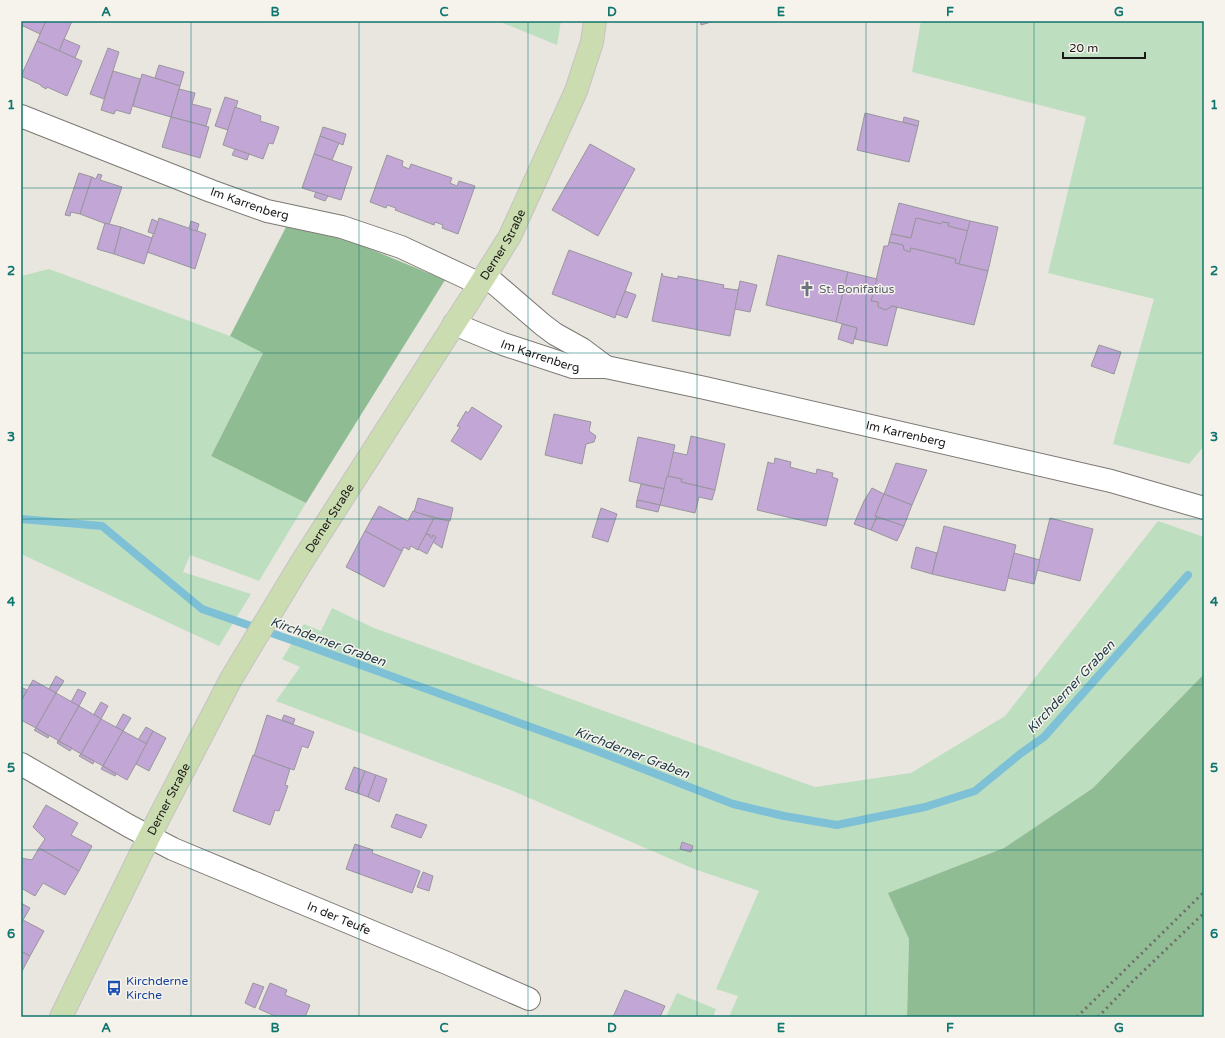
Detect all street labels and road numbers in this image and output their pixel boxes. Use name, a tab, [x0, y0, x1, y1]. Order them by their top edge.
street label: Im Karrenberg	[208, 184, 290, 222]
street label: Derner Straße	[477, 207, 528, 283]
street label: Im Karrenberg	[499, 337, 579, 374]
street label: Im Karrenberg	[865, 418, 947, 450]
street label: Derner Straße	[302, 481, 357, 555]
street label: Derner Straße	[144, 761, 193, 838]
street label: In der Teufe	[305, 899, 373, 938]

